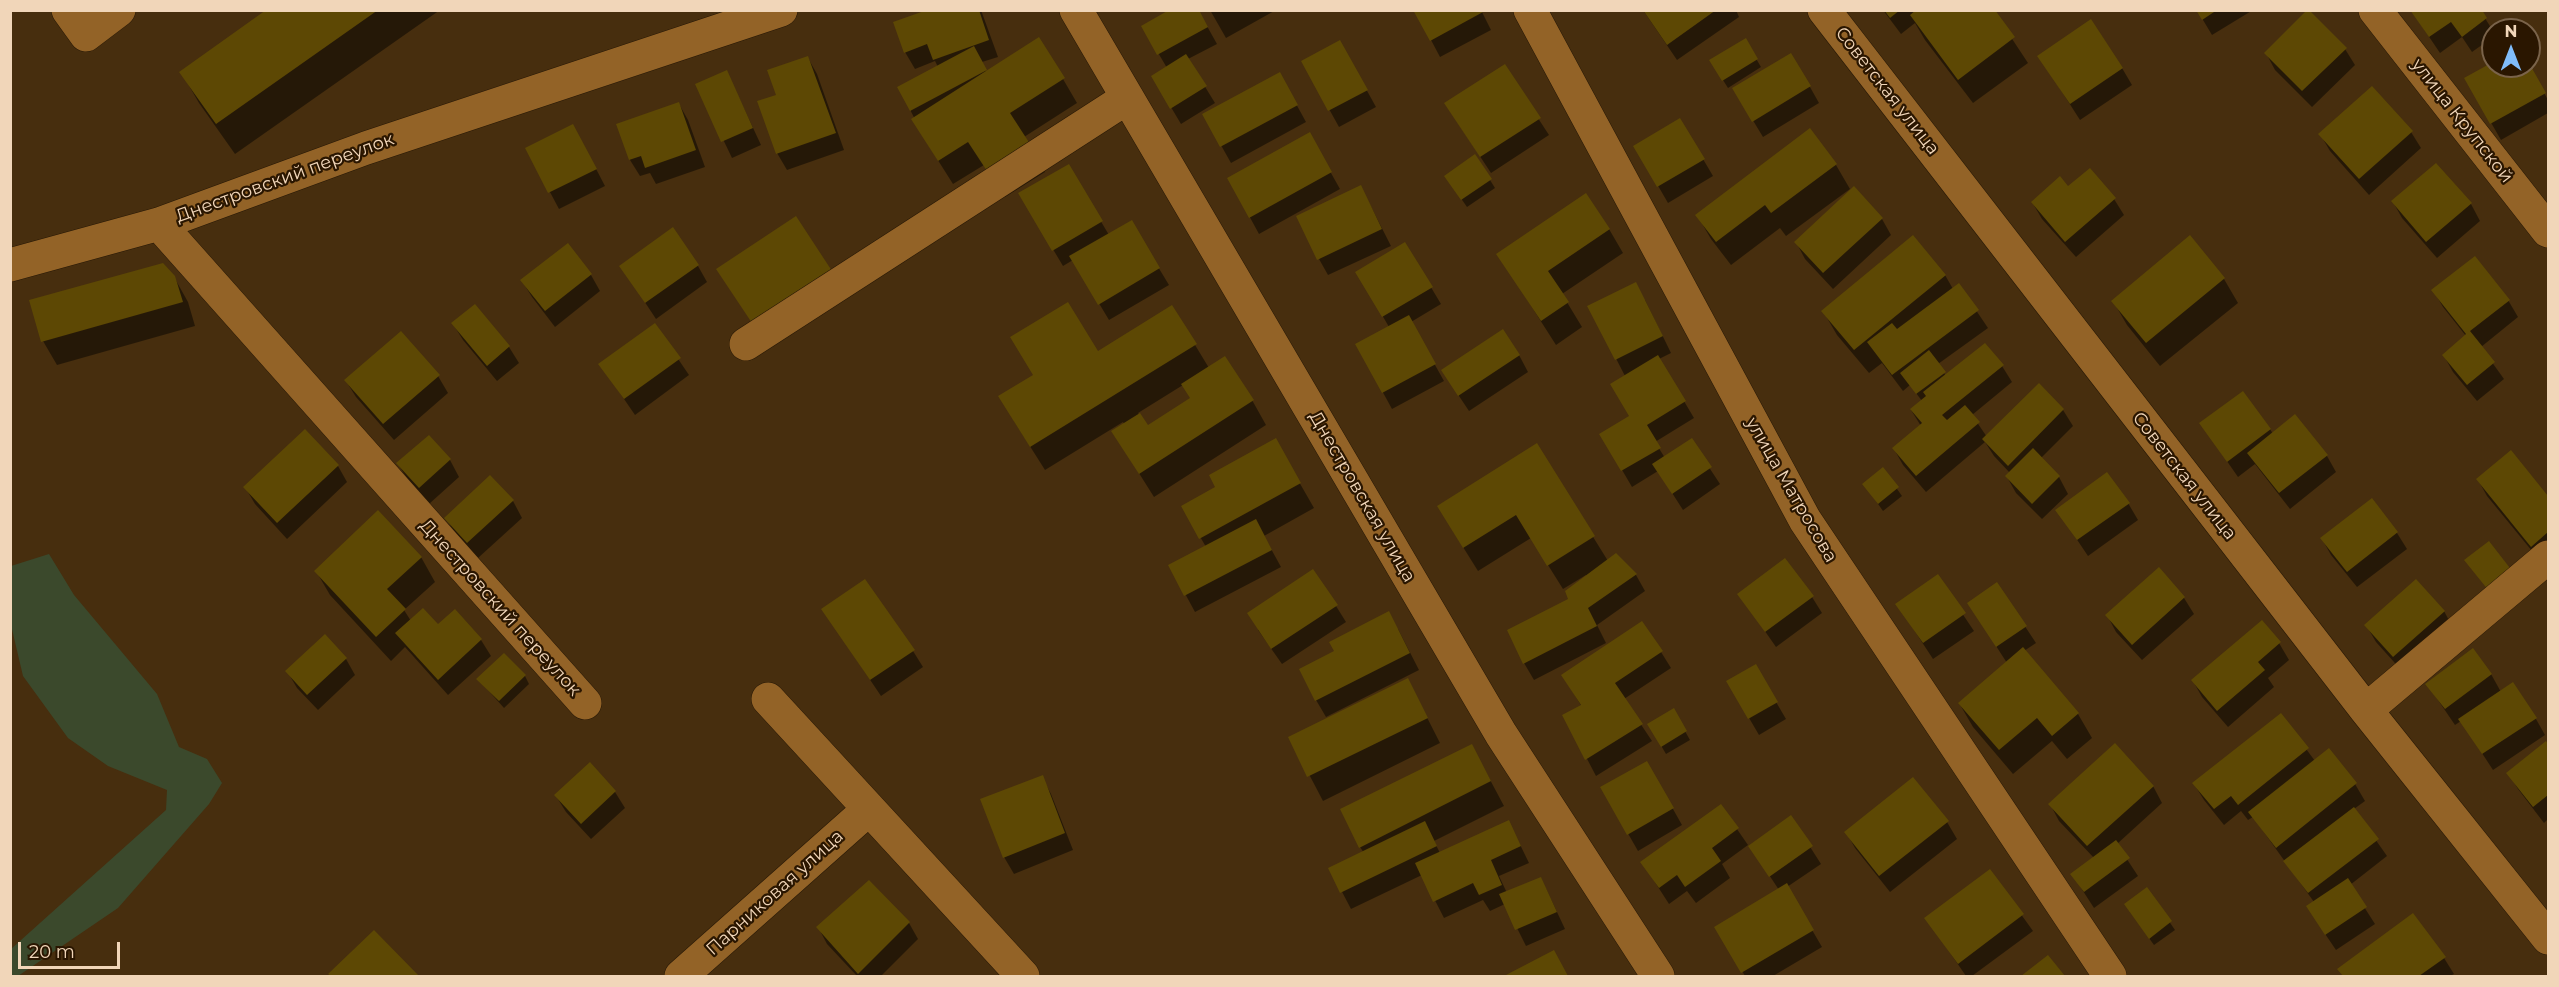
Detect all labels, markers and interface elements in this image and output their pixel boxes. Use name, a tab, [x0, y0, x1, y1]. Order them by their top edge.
north arrow	[2481, 18, 2541, 78]
text: N	[2505, 22, 2517, 41]
street label: Советская улица	[1830, 23, 1944, 159]
street label: улица Крупской	[2407, 55, 2517, 187]
street label: Днестровский переулок	[173, 128, 397, 228]
street label: Днестровская улица	[1304, 408, 1420, 586]
street label: Советская улица	[2127, 408, 2241, 544]
street label: улица Матросова	[1741, 414, 1841, 566]
street label: Днестровский переулок	[415, 515, 585, 701]
street label: Парниковая улица	[702, 826, 848, 960]
scale bar	[21, 930, 123, 968]
text: 20 m	[29, 941, 75, 963]

